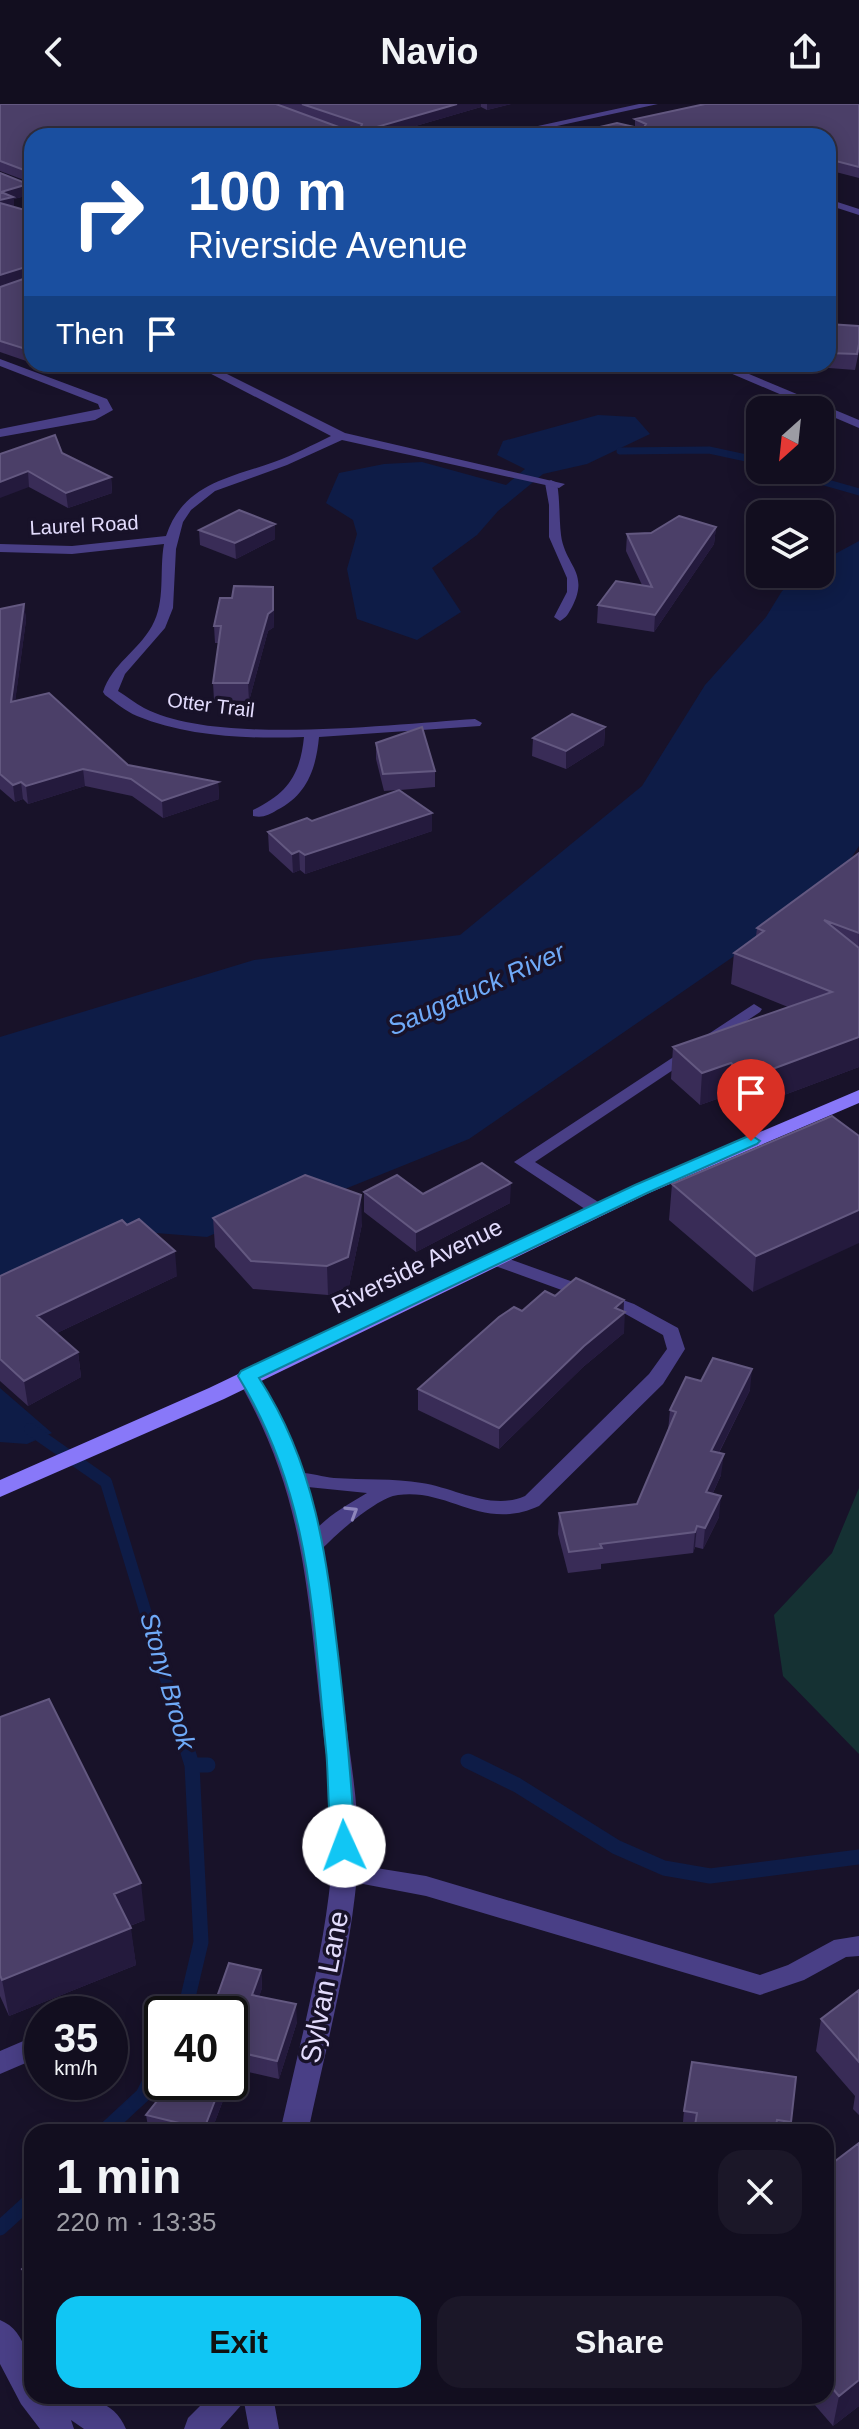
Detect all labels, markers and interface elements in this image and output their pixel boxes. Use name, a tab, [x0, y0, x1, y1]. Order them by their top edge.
icon: back	[32, 30, 76, 74]
icon: share	[783, 30, 827, 74]
text: Navio	[380, 31, 479, 72]
text: 100 m	[188, 159, 347, 222]
icon: right	[56, 160, 160, 264]
text: Riverside Avenue	[188, 225, 468, 266]
icon: arrive	[140, 312, 184, 356]
text: Then	[56, 317, 124, 350]
north arrow	[746, 396, 834, 484]
map controls	[746, 396, 834, 588]
button: layers	[746, 500, 834, 588]
street label: Laurel Road	[29, 511, 139, 539]
street label: Otter Trail	[166, 689, 256, 721]
water label: Saugatuck River	[383, 936, 570, 1041]
pin	[717, 1059, 785, 1141]
icon: arrive	[729, 1071, 773, 1115]
street label: Riverside Avenue	[327, 1213, 506, 1319]
one-way arrow	[343, 1506, 357, 1521]
water label: Stony Brook	[134, 1609, 202, 1755]
position arrow	[302, 1804, 386, 1888]
street label: Sylvan Lane	[295, 1908, 354, 2066]
speed limit sign: 40	[144, 1996, 248, 2100]
text: 35	[54, 2016, 98, 2060]
text: km/h	[54, 2057, 98, 2079]
text: 1 min	[56, 2150, 181, 2203]
button: close	[718, 2150, 802, 2234]
text: 220 m · 13:35	[56, 2207, 216, 2237]
button: Exit	[56, 2296, 421, 2388]
button: Share	[437, 2296, 802, 2388]

